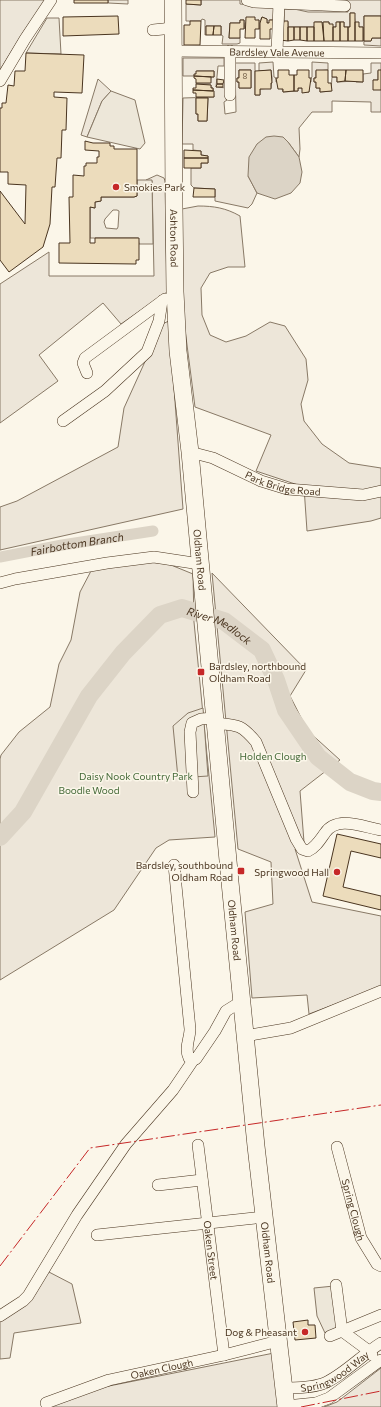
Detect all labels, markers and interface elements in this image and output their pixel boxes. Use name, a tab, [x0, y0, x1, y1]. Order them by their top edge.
street label: Bardsley Vale Avenue	[229, 46, 325, 58]
house number: 8	[243, 71, 248, 81]
place label: Smokies Park	[124, 181, 186, 193]
marker: Smokies Park	[111, 182, 121, 192]
street label: Ashton Road	[168, 209, 181, 267]
street label: Park Bridge Road	[243, 468, 321, 498]
water label: Fairbottom Branch	[29, 529, 124, 558]
street label: Oldham Road	[191, 529, 209, 591]
water label: River Medlock	[186, 604, 255, 647]
place label: Bardsley, northbound Oldham Road	[209, 660, 306, 684]
marker: Bardsley, northbound Oldham Road	[196, 667, 206, 677]
park label: Holden Clough	[240, 750, 306, 762]
park label: Daisy Nook Country Park	[79, 770, 193, 782]
park label: Boodle Wood	[58, 784, 120, 796]
place label: Bardsley, southbound Oldham Road	[136, 859, 233, 883]
marker: Bardsley, southbound Oldham Road	[236, 866, 246, 876]
place label: Springwood Hall	[254, 866, 329, 878]
marker: Springwood Hall	[332, 867, 342, 877]
street label: Oldham Road	[226, 899, 244, 962]
street label: Spring Clough	[340, 1178, 367, 1242]
street label: Oaken Street	[201, 1220, 221, 1281]
street label: Oldham Road	[259, 1221, 278, 1284]
place label: Dog & Pheasant	[225, 1326, 297, 1338]
marker: Dog & Pheasant	[300, 1327, 310, 1337]
street label: Springwood Way	[300, 1348, 371, 1394]
street label: Oaken Clough	[129, 1356, 194, 1381]

